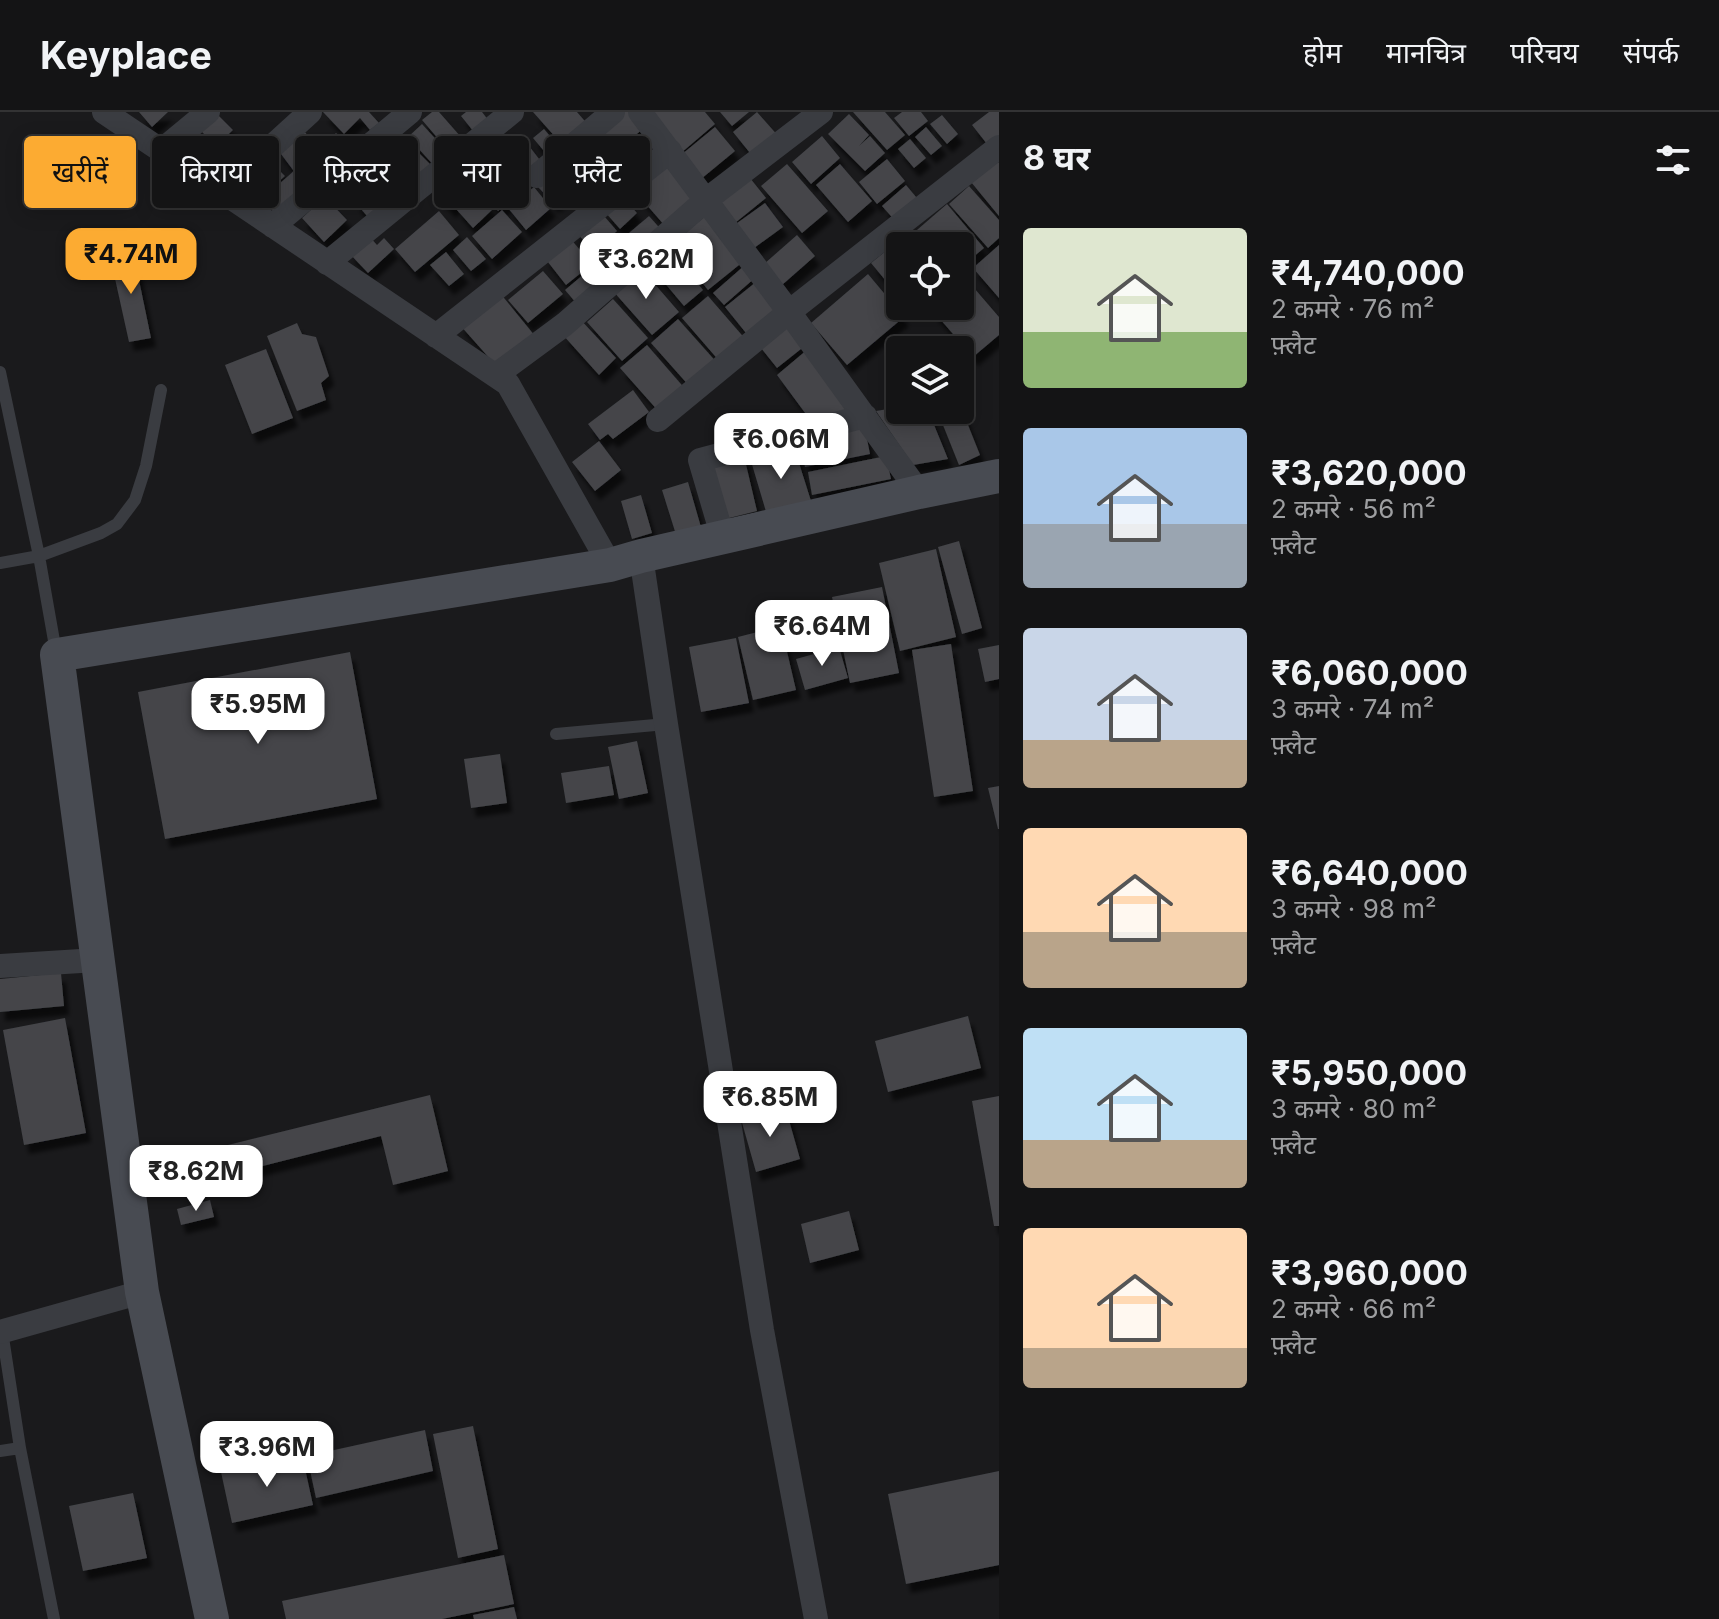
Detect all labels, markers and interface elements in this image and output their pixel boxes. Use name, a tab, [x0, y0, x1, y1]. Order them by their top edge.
text: Keyplace	[40, 32, 212, 78]
text: होम	[1303, 36, 1342, 70]
text: मानचित्र	[1386, 36, 1466, 70]
text: परिचय	[1510, 36, 1579, 70]
text: संपर्क	[1623, 36, 1679, 70]
chip: खरीदें	[24, 136, 136, 208]
chip: किराया	[152, 136, 279, 208]
chip: फ़िल्टर	[295, 136, 418, 208]
chip: नया	[434, 136, 529, 208]
chip: फ़्लैट	[545, 136, 650, 208]
text: 8 घर	[1023, 137, 1090, 178]
icon: filters	[1651, 138, 1695, 182]
pin: ₹4.74M	[66, 228, 196, 296]
map controls	[886, 232, 974, 424]
button: locate	[886, 232, 974, 320]
pin: ₹3.62M	[581, 233, 711, 301]
text: ₹4.74M	[84, 238, 179, 269]
text: ₹3.62M	[598, 243, 694, 274]
text: ₹4,740,000	[1271, 252, 1465, 293]
icon: home	[1087, 260, 1183, 356]
text: 2 कमरे · 76 m²	[1271, 293, 1434, 324]
text: फ़्लैट	[1271, 329, 1316, 360]
button: layers	[886, 336, 974, 424]
pin: ₹6.06M	[716, 413, 846, 481]
text: ₹6.06M	[732, 423, 830, 454]
text: ₹3,620,000	[1271, 452, 1467, 493]
icon: home	[1087, 460, 1183, 556]
text: 2 कमरे · 56 m²	[1271, 493, 1436, 524]
text: फ़्लैट	[1271, 529, 1316, 560]
pin: ₹6.64M	[757, 600, 887, 668]
text: ₹6.64M	[773, 610, 871, 641]
text: ₹6,060,000	[1271, 652, 1468, 693]
icon: home	[1087, 660, 1183, 756]
pin: ₹5.95M	[193, 678, 323, 746]
text: ₹5.95M	[210, 688, 306, 719]
text: 3 कमरे · 74 m²	[1271, 693, 1434, 724]
text: फ़्लैट	[1271, 729, 1316, 760]
text: ₹6,640,000	[1271, 852, 1468, 893]
icon: home	[1087, 860, 1183, 956]
text: 3 कमरे · 98 m²	[1271, 893, 1436, 924]
text: फ़्लैट	[1271, 929, 1316, 960]
text: ₹5,950,000	[1271, 1052, 1467, 1093]
icon: home	[1087, 1060, 1183, 1156]
pin: ₹6.85M	[705, 1071, 835, 1139]
text: ₹6.85M	[722, 1081, 818, 1112]
text: 3 कमरे · 80 m²	[1271, 1093, 1437, 1124]
text: फ़्लैट	[1271, 1129, 1316, 1160]
pin: ₹8.62M	[131, 1145, 261, 1213]
text: ₹8.62M	[148, 1155, 244, 1186]
text: ₹3,960,000	[1271, 1252, 1468, 1293]
icon: home	[1087, 1260, 1183, 1356]
text: 2 कमरे · 66 m²	[1271, 1293, 1436, 1324]
text: फ़्लैट	[1271, 1329, 1316, 1360]
pin: ₹3.96M	[202, 1421, 332, 1489]
text: ₹3.96M	[218, 1431, 316, 1462]

